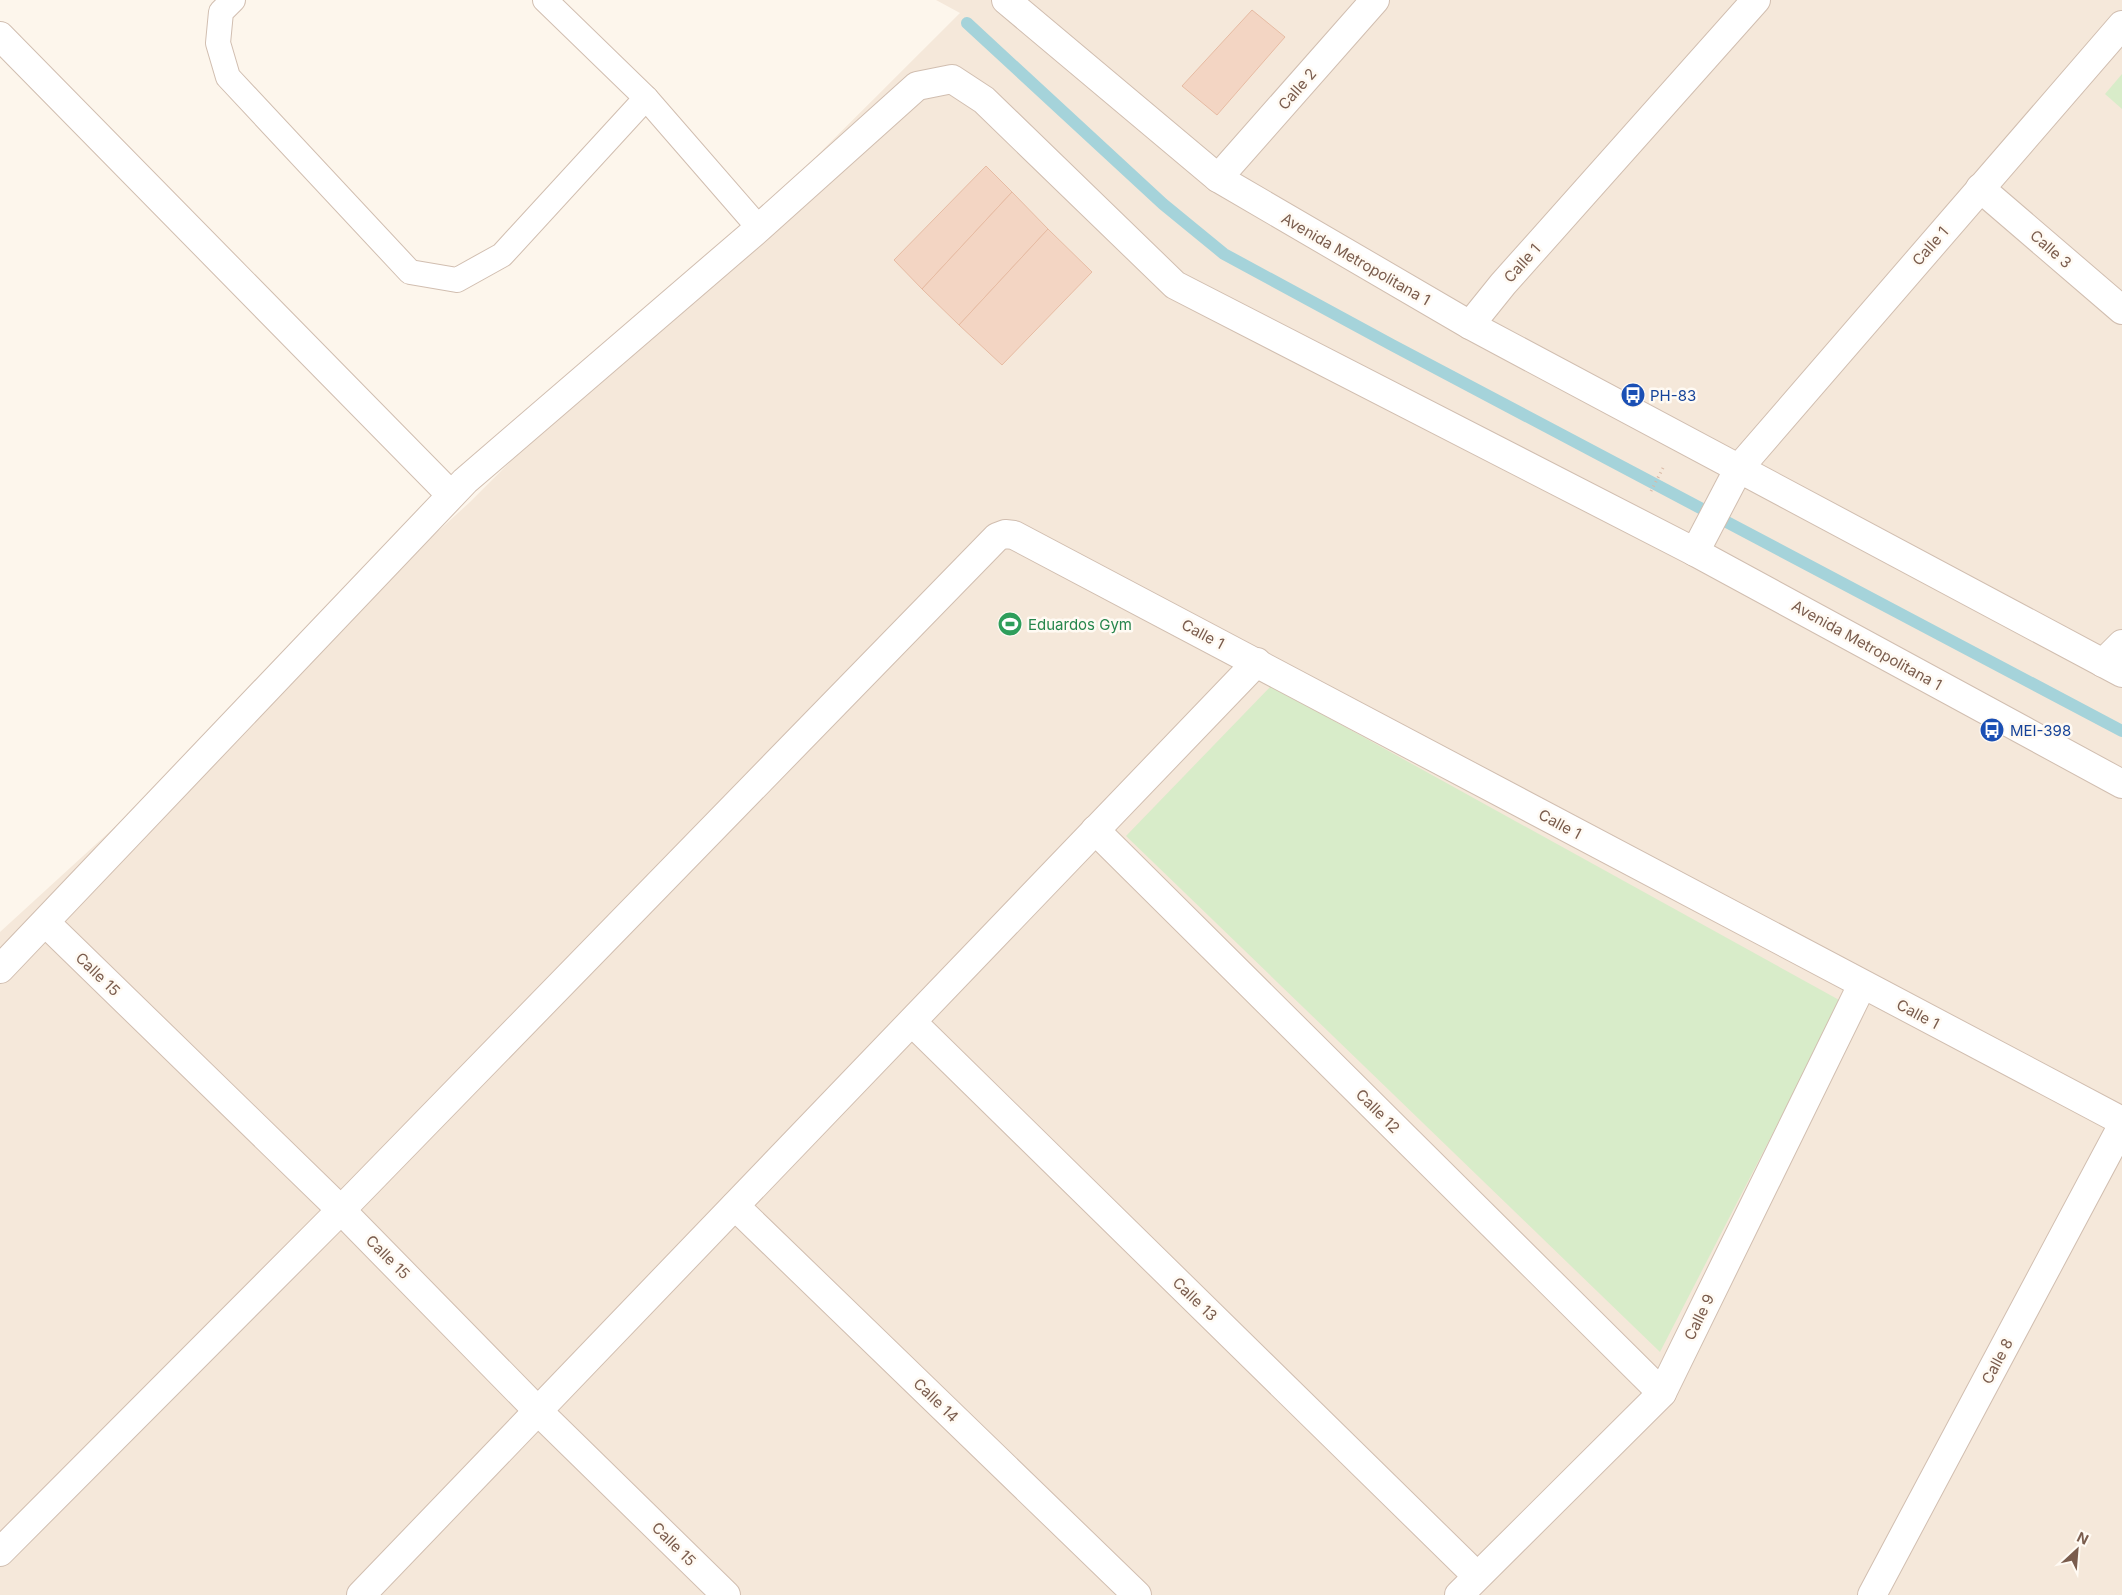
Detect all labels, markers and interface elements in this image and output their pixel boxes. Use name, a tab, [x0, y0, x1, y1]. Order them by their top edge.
street label: Calle 2	[1274, 64, 1320, 114]
street label: Avenida Metropolitana 1	[1278, 209, 1434, 309]
street label: Calle 1	[1908, 223, 1952, 269]
street label: Calle 3	[2026, 226, 2076, 272]
street label: Calle 1	[1500, 240, 1544, 286]
bus stop icon: PH-83	[1620, 382, 1646, 408]
place label: PH-83	[1650, 386, 1696, 405]
street label: Avenida Metropolitana 1	[1789, 596, 1945, 694]
sports icon: Eduardos Gym	[997, 611, 1023, 637]
place label: Eduardos Gym	[1028, 615, 1132, 634]
street label: Calle 1	[1178, 615, 1228, 653]
bus stop icon: MEI-398	[1979, 717, 2005, 743]
place label: MEI-398	[2010, 721, 2071, 740]
street label: Calle 1	[1535, 805, 1585, 843]
street label: Calle 15	[72, 948, 124, 1000]
street label: Calle 1	[1893, 995, 1943, 1033]
street label: Calle 12	[1352, 1085, 1404, 1137]
street label: Calle 15	[362, 1231, 414, 1283]
street label: Calle 13	[1169, 1273, 1221, 1325]
street label: Calle 9	[1680, 1291, 1718, 1343]
street label: Calle 8	[1977, 1335, 2017, 1387]
street label: Calle 14	[909, 1374, 963, 1426]
street label: Calle 15	[648, 1518, 700, 1570]
north arrow	[2052, 1525, 2102, 1575]
text: N	[2074, 1528, 2091, 1548]

